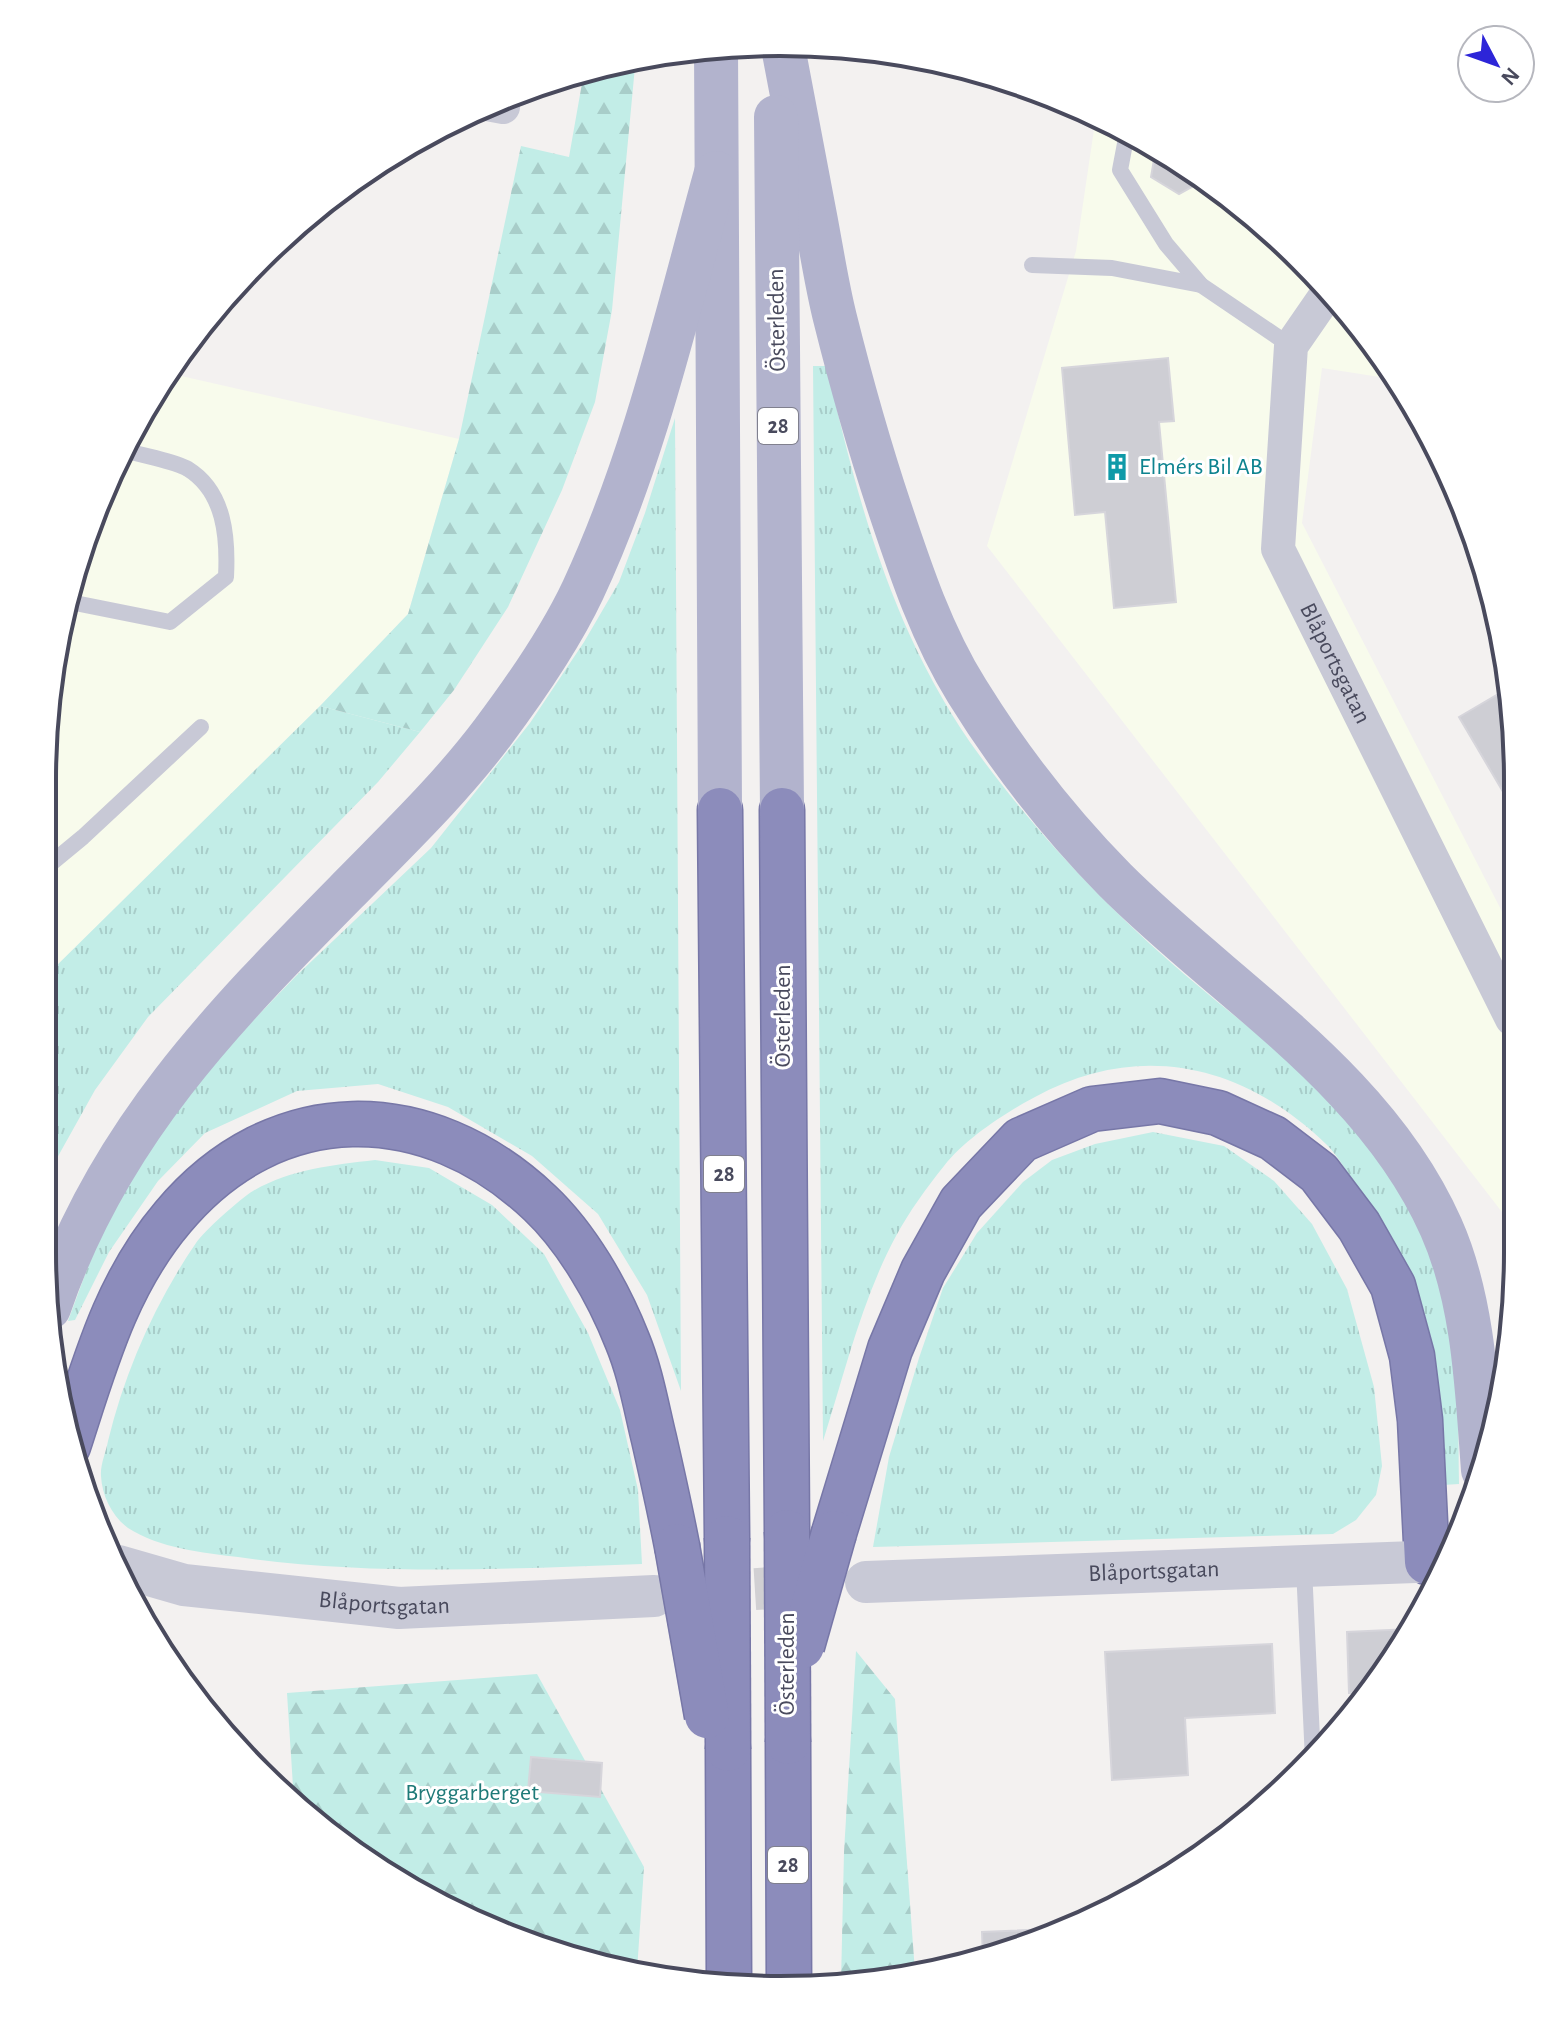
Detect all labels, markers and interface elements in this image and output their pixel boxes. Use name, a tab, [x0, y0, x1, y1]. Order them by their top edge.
north arrow	[1456, 24, 1536, 104]
text: N	[1497, 63, 1524, 89]
street label: Österleden	[763, 268, 790, 372]
road number: 28	[758, 408, 798, 444]
building icon: Elmérs Bil AB	[1102, 452, 1132, 482]
place label: Elmérs Bil AB	[1139, 455, 1263, 479]
street label: Blåportsgatan	[1295, 599, 1375, 728]
street label: Österleden	[770, 964, 795, 1068]
road number: 28	[704, 1156, 744, 1192]
street label: Blåportsgatan	[1088, 1557, 1220, 1586]
street label: Blåportsgatan	[318, 1587, 450, 1620]
street label: Österleden	[774, 1612, 799, 1716]
park label: Bryggarberget	[405, 1781, 539, 1805]
road number: 28	[768, 1847, 808, 1883]

